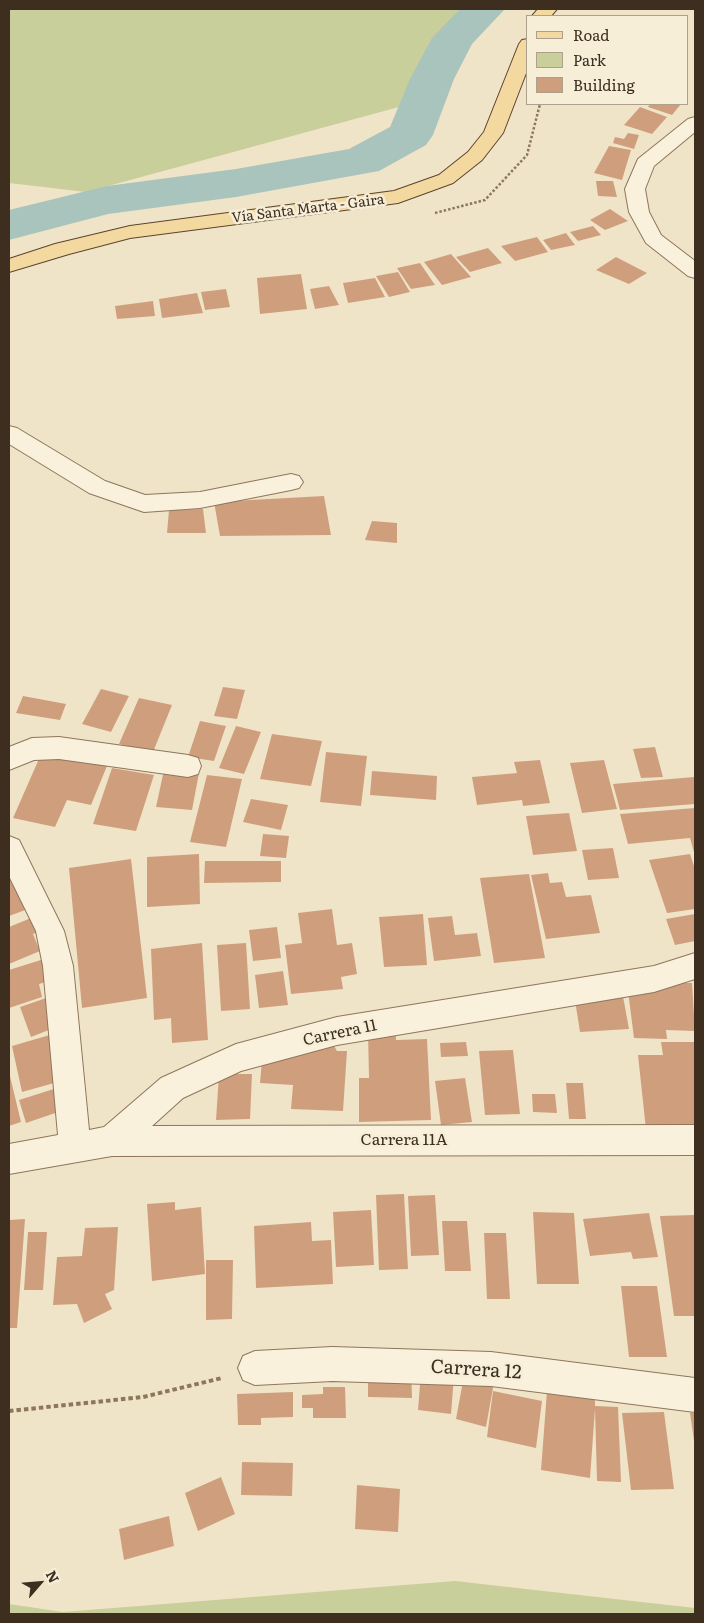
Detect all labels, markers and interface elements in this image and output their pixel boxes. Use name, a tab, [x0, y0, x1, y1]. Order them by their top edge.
legend	[526, 15, 689, 105]
text: Road	[573, 23, 609, 46]
text: Park	[573, 48, 606, 71]
text: Building	[573, 73, 635, 96]
street label: Vía Santa Marta - Gaira	[231, 191, 385, 227]
street label: Carrera 11	[301, 1016, 379, 1050]
street label: Carrera 11A	[361, 1130, 447, 1150]
street label: Carrera 12	[430, 1355, 522, 1385]
north arrow	[15, 1558, 65, 1608]
text: N	[42, 1566, 65, 1586]

